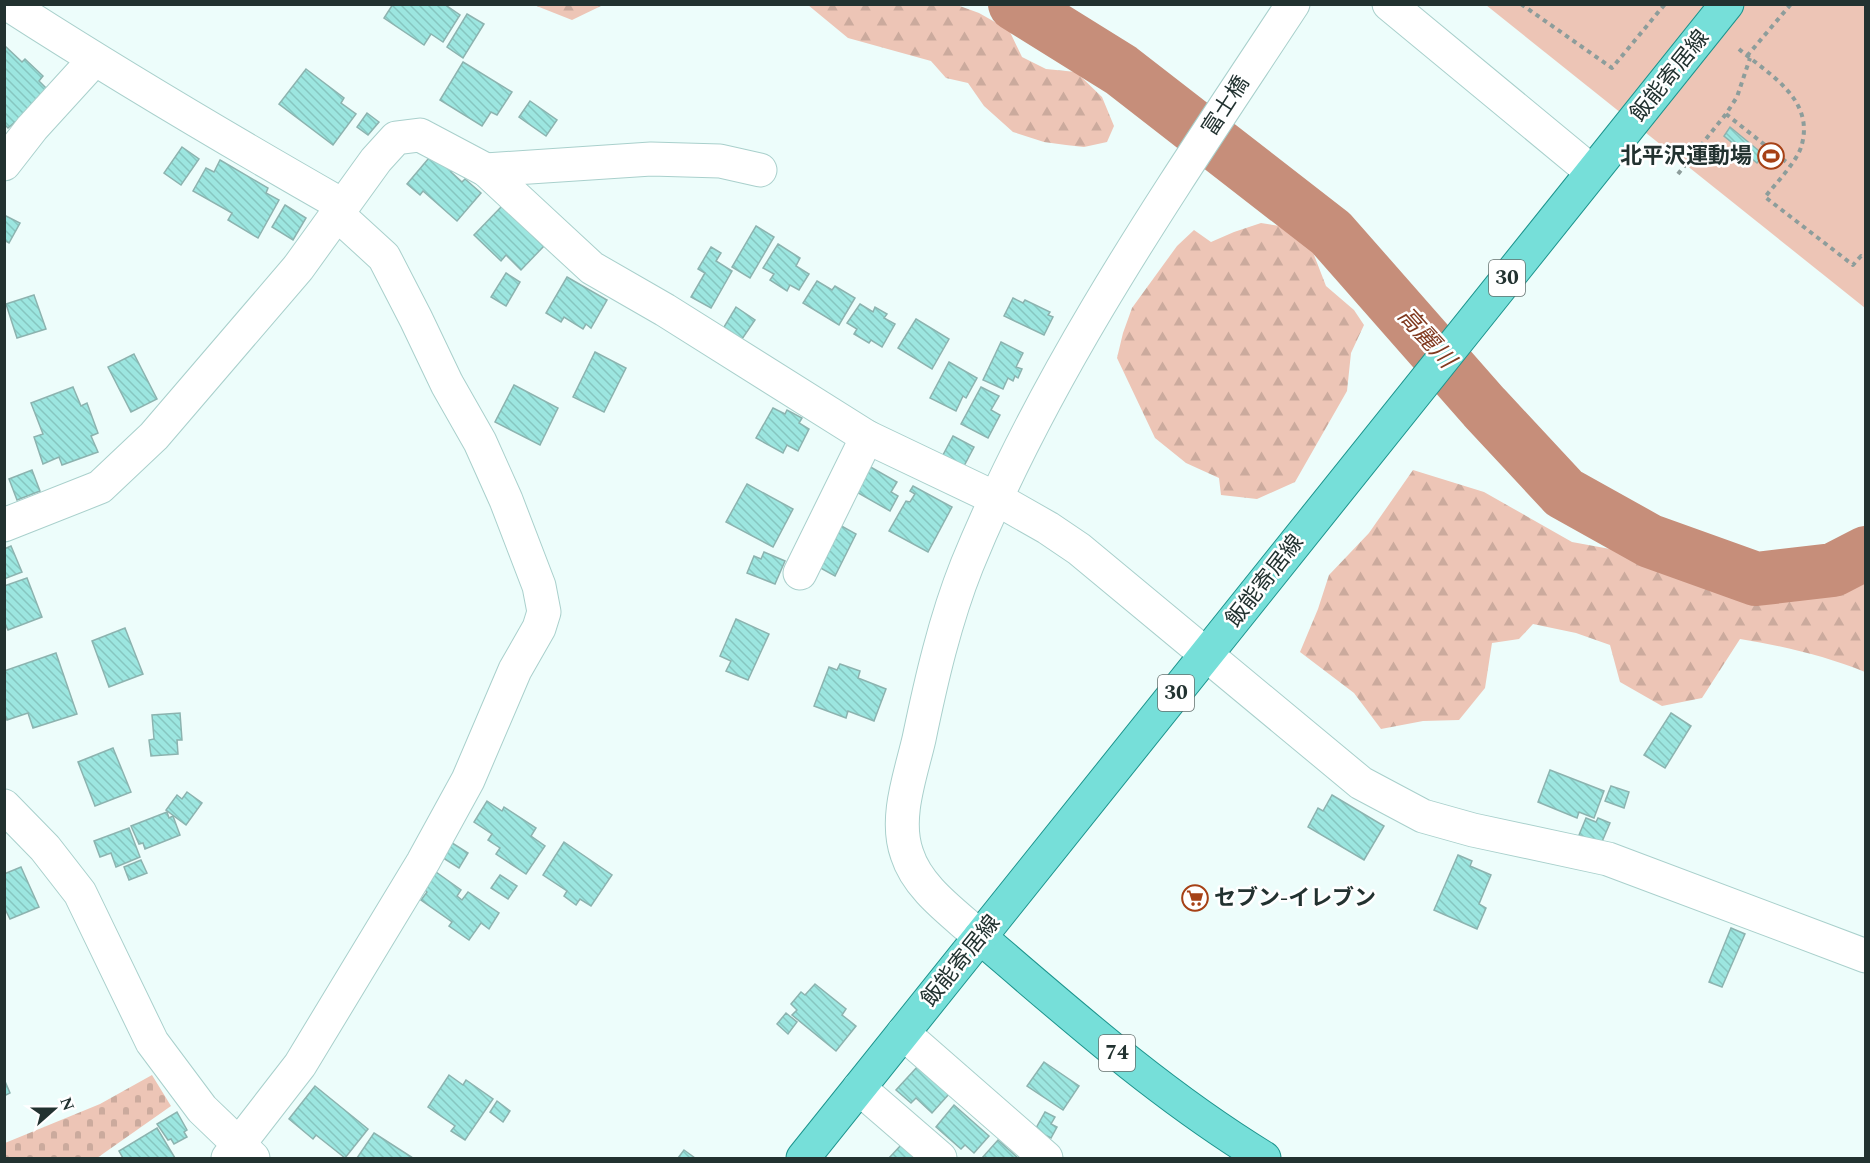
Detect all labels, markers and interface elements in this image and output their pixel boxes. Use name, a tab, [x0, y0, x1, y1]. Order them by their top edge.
street label: 飯能寄居線	[1623, 23, 1717, 129]
street label: 富士橋	[1194, 69, 1258, 143]
place label: 北平沢運動場	[1620, 140, 1752, 173]
sports icon: 北平沢運動場	[1756, 141, 1786, 171]
road number: 30	[1489, 260, 1525, 296]
water label: 高麗川	[1389, 299, 1465, 379]
street label: 飯能寄居線	[1218, 527, 1312, 635]
road number: 30	[1158, 675, 1194, 711]
place label: セブン-イレブン	[1214, 882, 1376, 915]
supermarket icon: セブン-イレブン	[1180, 883, 1210, 913]
street label: 飯能寄居線	[914, 908, 1008, 1014]
road number: 74	[1099, 1035, 1135, 1071]
north arrow	[24, 1079, 84, 1139]
text: N	[54, 1094, 81, 1114]

